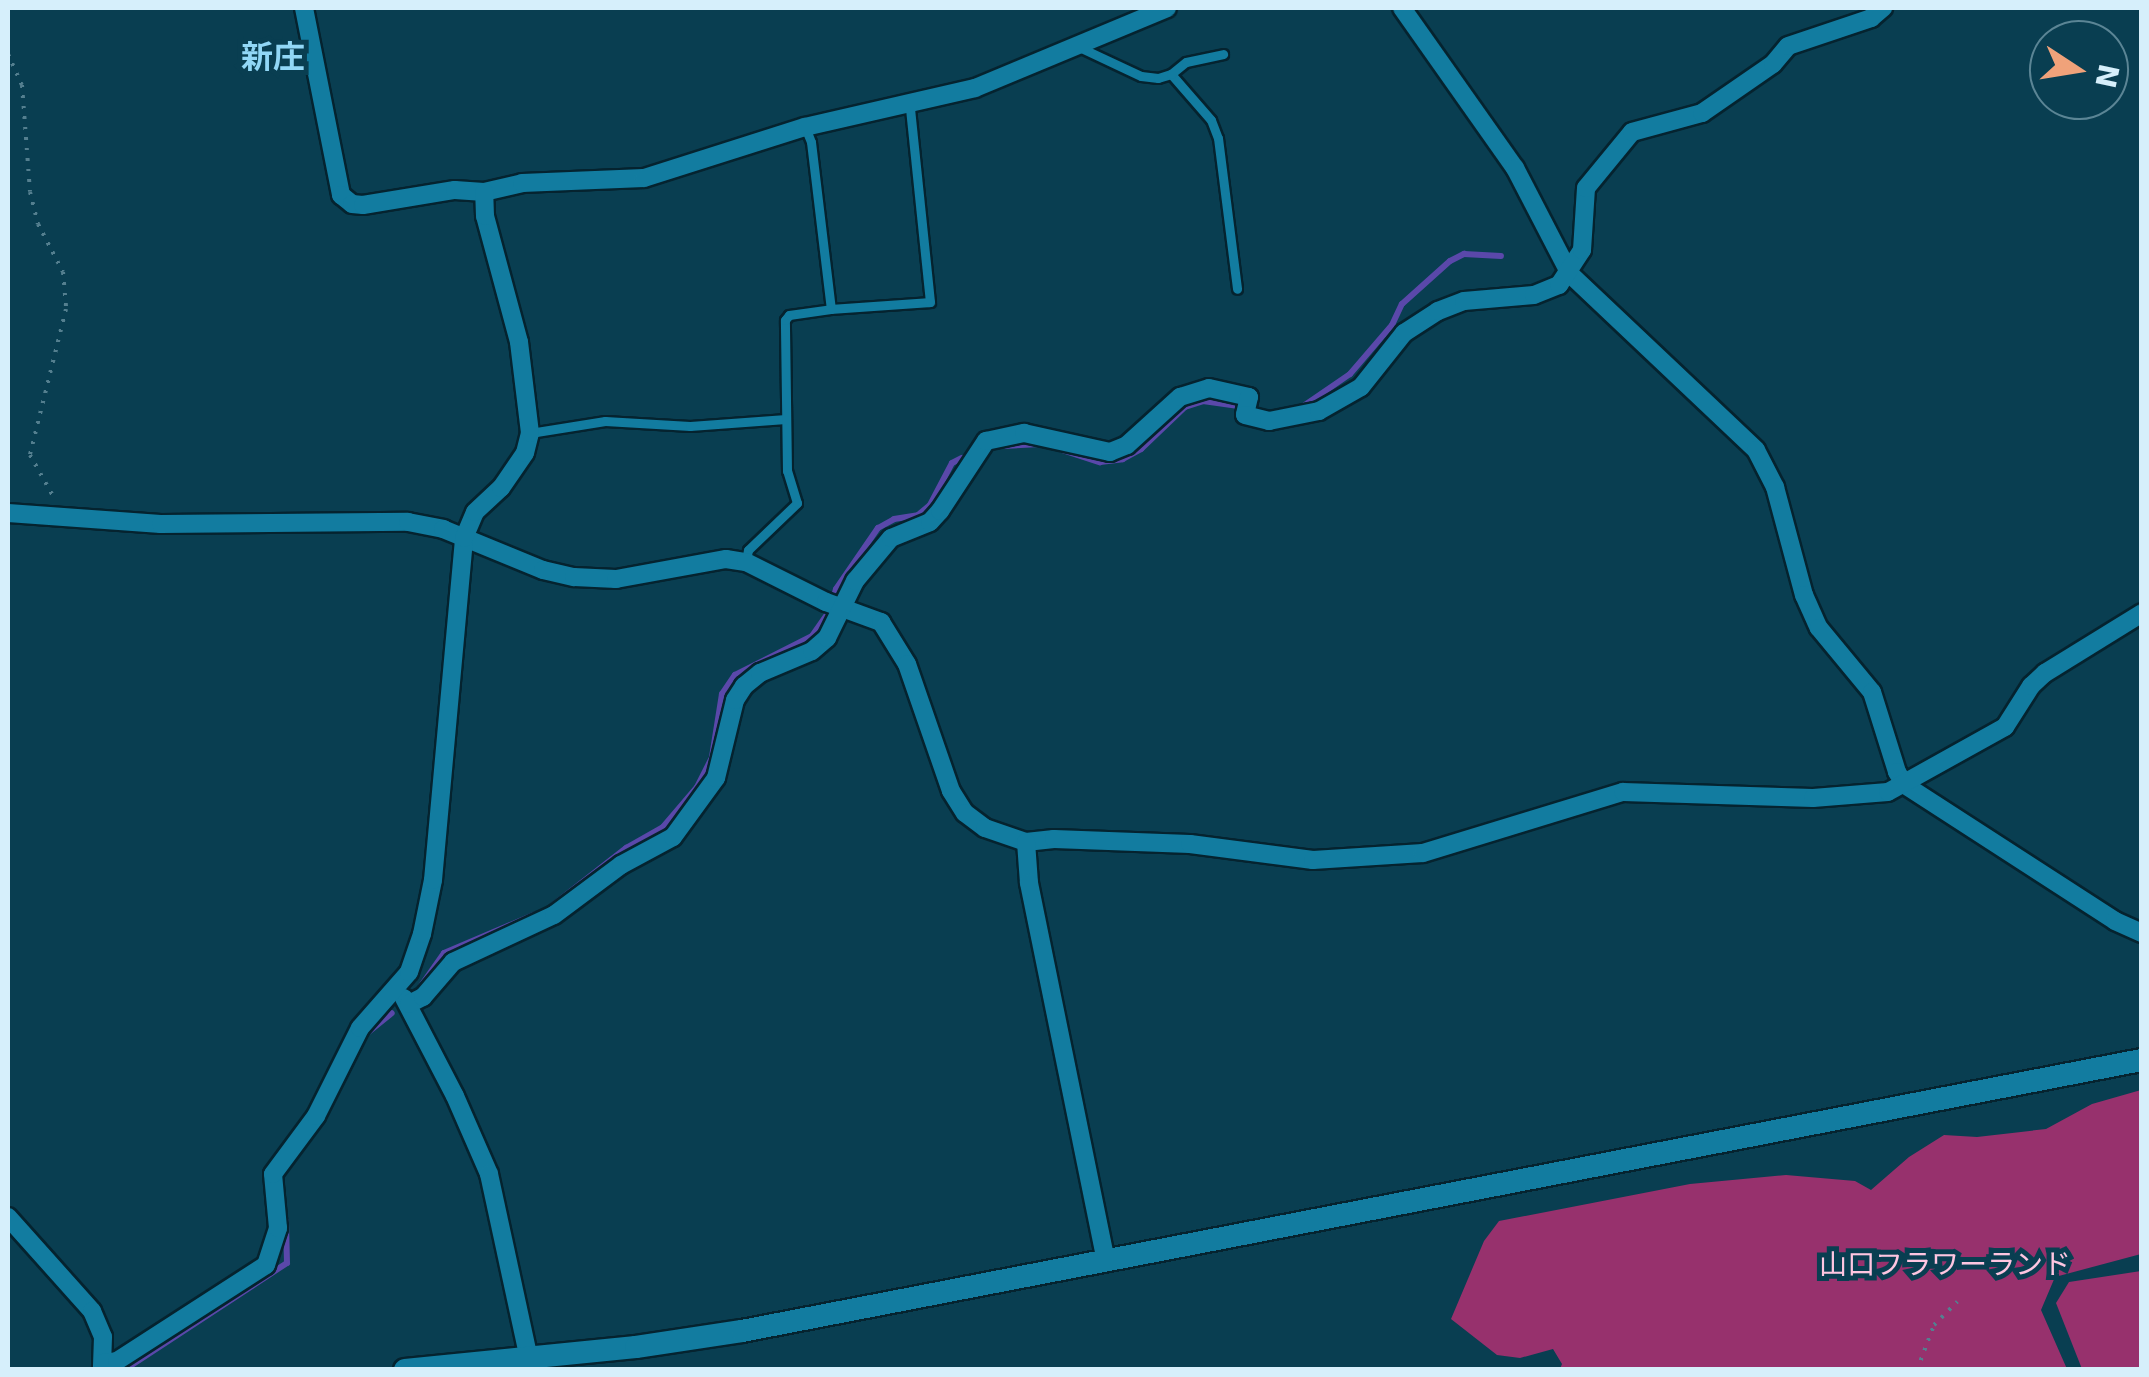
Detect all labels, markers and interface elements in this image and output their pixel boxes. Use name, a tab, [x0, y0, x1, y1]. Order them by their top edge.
north arrow	[2029, 20, 2129, 120]
district label: 新庄	[241, 38, 305, 76]
text: N	[2088, 61, 2125, 91]
park label: 山口フラワーランド	[1819, 1248, 2071, 1282]

